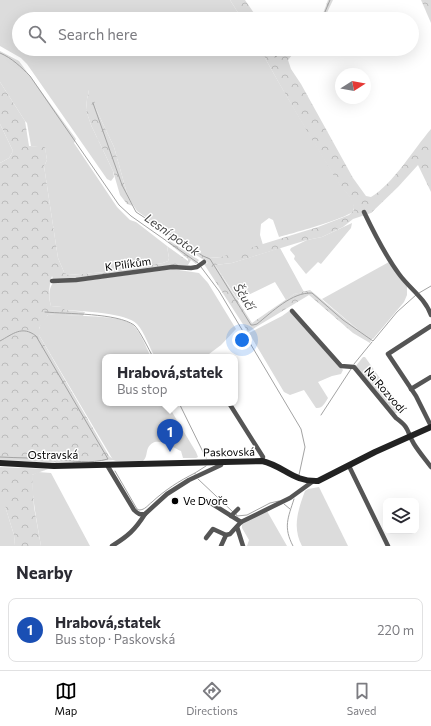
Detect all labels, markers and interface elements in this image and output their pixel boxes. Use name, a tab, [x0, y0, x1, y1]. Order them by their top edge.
search box	[12, 12, 419, 56]
icon: search	[26, 23, 48, 45]
text: Search here	[58, 25, 137, 43]
north arrow	[335, 68, 371, 104]
water label: Lesní potok	[143, 210, 203, 258]
street label: K Pilíkům	[104, 254, 152, 273]
water label: Ščučí	[231, 281, 259, 314]
your location	[232, 330, 252, 350]
popup	[102, 354, 238, 406]
text: Hrabová,statek	[117, 363, 223, 381]
street label: Na Rozvodí	[362, 364, 410, 416]
text: Bus stop	[117, 381, 168, 397]
pin: 1	[157, 419, 183, 452]
street label: Paskovská	[203, 445, 255, 458]
street label: Ostravská	[28, 448, 78, 461]
place label: Ve Dvoře	[183, 494, 228, 507]
marker: Ve Dvoře	[170, 496, 180, 506]
map controls	[383, 498, 419, 534]
button: layers	[383, 498, 419, 534]
text: Nearby	[16, 562, 73, 583]
text: Hrabová,statek	[55, 613, 161, 631]
text: 1	[27, 622, 33, 638]
text: 220 m	[377, 622, 414, 638]
text: Bus stop · Paskovská	[55, 631, 175, 647]
tab: Map	[55, 680, 77, 717]
tab: Directions	[186, 680, 238, 717]
tab: Saved	[347, 680, 376, 717]

